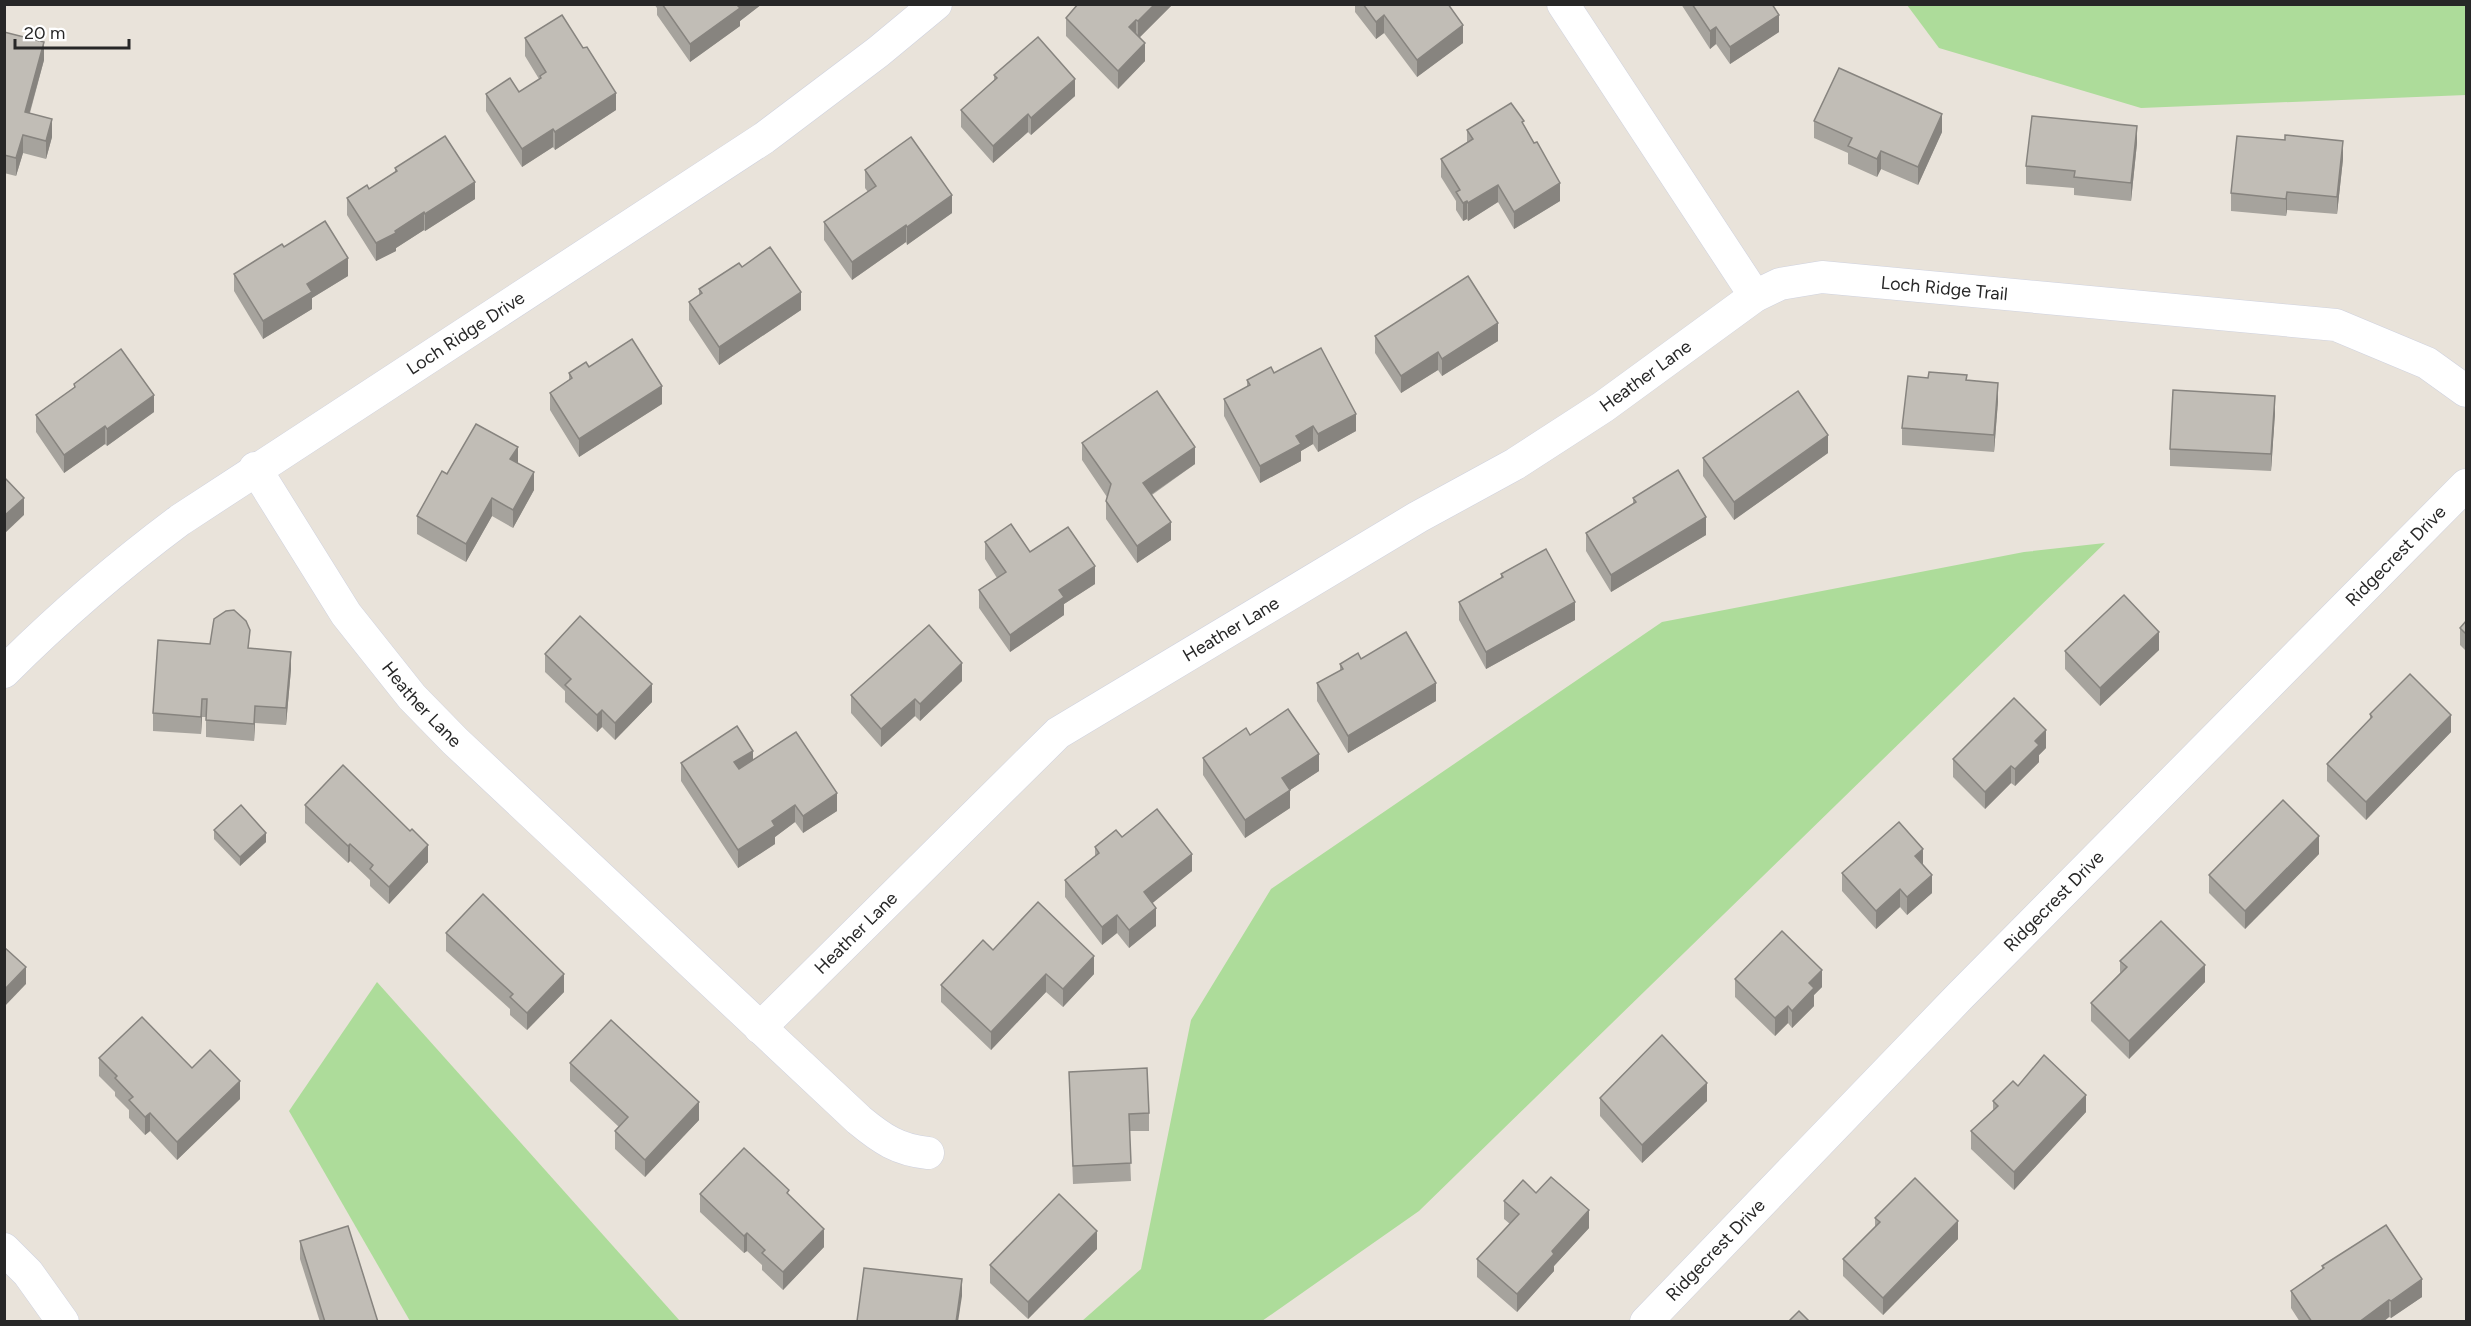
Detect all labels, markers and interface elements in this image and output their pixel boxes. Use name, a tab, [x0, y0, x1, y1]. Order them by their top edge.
scale bar	[15, 12, 129, 50]
text: 20 m	[24, 22, 65, 44]
street label: Loch Ridge Trail	[1880, 272, 2009, 305]
street label: Loch Ridge Drive	[402, 287, 529, 380]
street label: Heather Lane	[1595, 335, 1696, 417]
street label: Ridgecrest Drive	[2341, 501, 2451, 611]
street label: Heather Lane	[1179, 592, 1283, 667]
street label: Heather Lane	[377, 657, 466, 752]
street label: Ridgecrest Drive	[1999, 846, 2109, 956]
street label: Heather Lane	[810, 887, 902, 979]
street label: Ridgecrest Drive	[1661, 1194, 1770, 1306]

